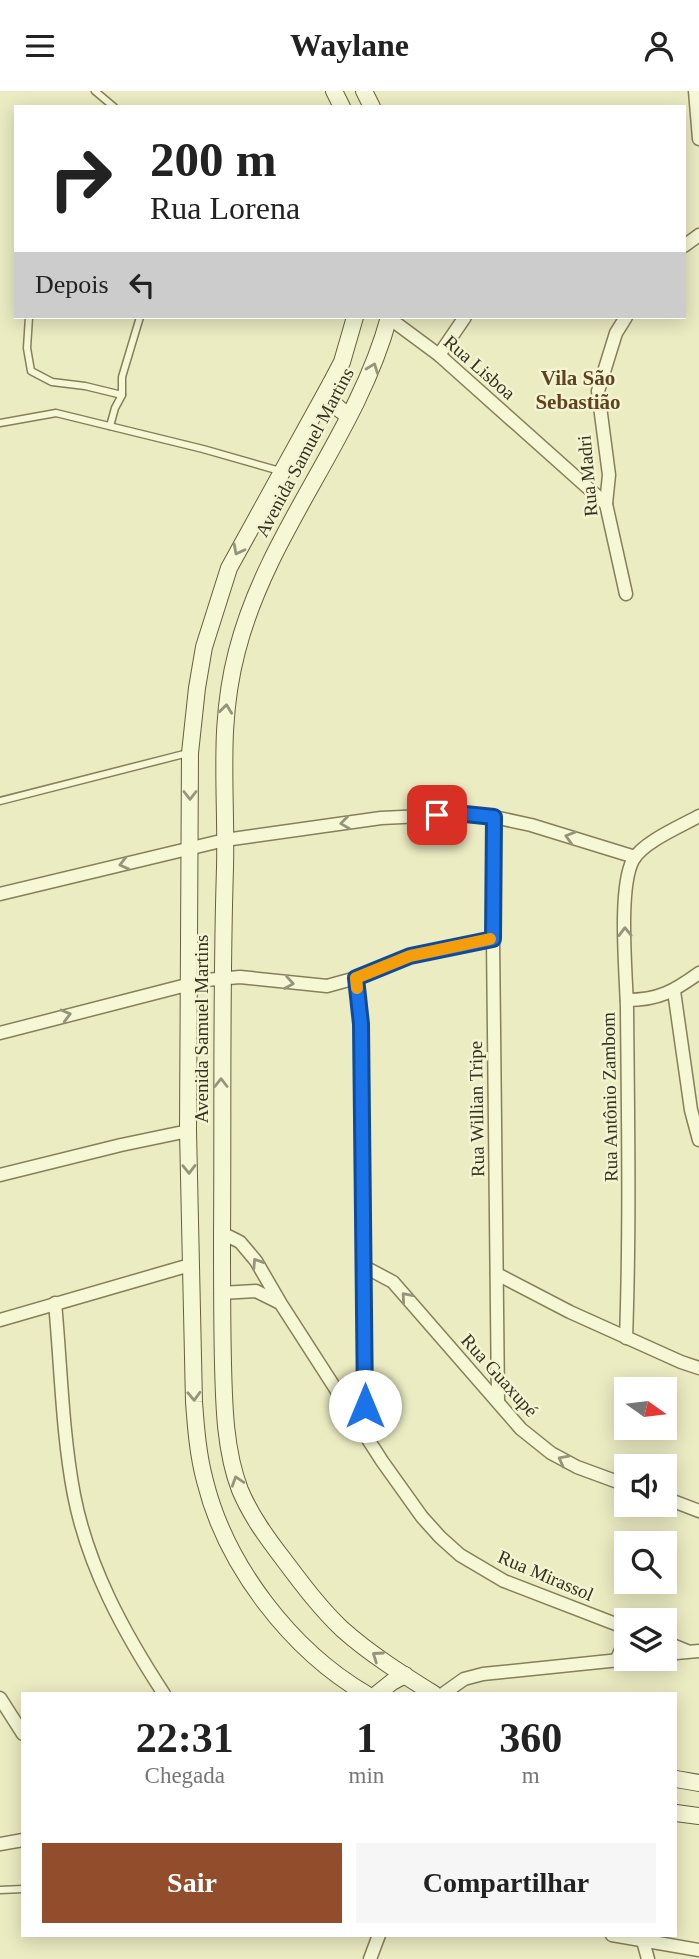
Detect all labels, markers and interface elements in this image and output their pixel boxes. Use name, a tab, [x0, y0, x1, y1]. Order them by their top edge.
icon: menu	[21, 27, 59, 65]
text: Waylane	[290, 27, 409, 63]
icon: person	[640, 27, 678, 65]
text: 200 m	[150, 132, 277, 187]
icon: right	[35, 133, 126, 224]
text: Rua Lorena	[150, 190, 300, 226]
icon: left	[123, 266, 161, 304]
text: Depois	[35, 270, 109, 299]
street label: Rua Lisboa	[440, 331, 520, 404]
one-way arrow	[364, 362, 378, 374]
street label: Avenida Samuel Martins	[251, 364, 358, 540]
district label: Vila São Sebastião	[535, 366, 621, 414]
street label: Rua Madri	[573, 434, 602, 518]
one-way arrow	[233, 543, 247, 555]
one-way arrow	[218, 703, 233, 715]
pin	[407, 785, 467, 845]
one-way arrow	[182, 790, 198, 800]
icon: arrive	[418, 796, 456, 834]
one-way arrow	[339, 816, 351, 831]
one-way arrow	[564, 830, 576, 845]
one-way arrow	[118, 856, 130, 870]
one-way arrow	[618, 926, 633, 937]
street label: Avenida Samuel Martins	[191, 935, 212, 1123]
one-way arrow	[284, 975, 295, 990]
one-way arrow	[60, 1009, 72, 1023]
street label: Rua Antônio Zambom	[598, 1012, 621, 1182]
street label: Rua Willian Tripe	[465, 1041, 488, 1177]
one-way arrow	[213, 1077, 229, 1088]
one-way arrow	[181, 1164, 197, 1175]
one-way arrow	[252, 1258, 265, 1271]
one-way arrow	[402, 1292, 414, 1305]
street label: Rua Guaxupé	[457, 1330, 542, 1421]
position arrow	[328, 1369, 402, 1443]
north arrow	[614, 1377, 677, 1440]
map controls	[614, 1377, 677, 1671]
one-way arrow	[186, 1391, 201, 1402]
button: sound	[614, 1454, 677, 1517]
one-way arrow	[558, 1455, 570, 1468]
one-way arrow	[231, 1475, 246, 1487]
button: search	[614, 1531, 677, 1594]
street label: Rua Mirassol	[495, 1546, 597, 1605]
button: layers	[614, 1608, 677, 1671]
one-way arrow	[372, 1652, 385, 1664]
text: 22:31	[136, 1715, 234, 1761]
text: 1	[356, 1715, 377, 1761]
text: 360	[499, 1715, 562, 1761]
text: Chegada	[145, 1763, 225, 1788]
text: min	[349, 1763, 384, 1788]
text: m	[522, 1763, 540, 1788]
button: Sair	[42, 1843, 342, 1923]
button: Compartilhar	[356, 1843, 656, 1923]

